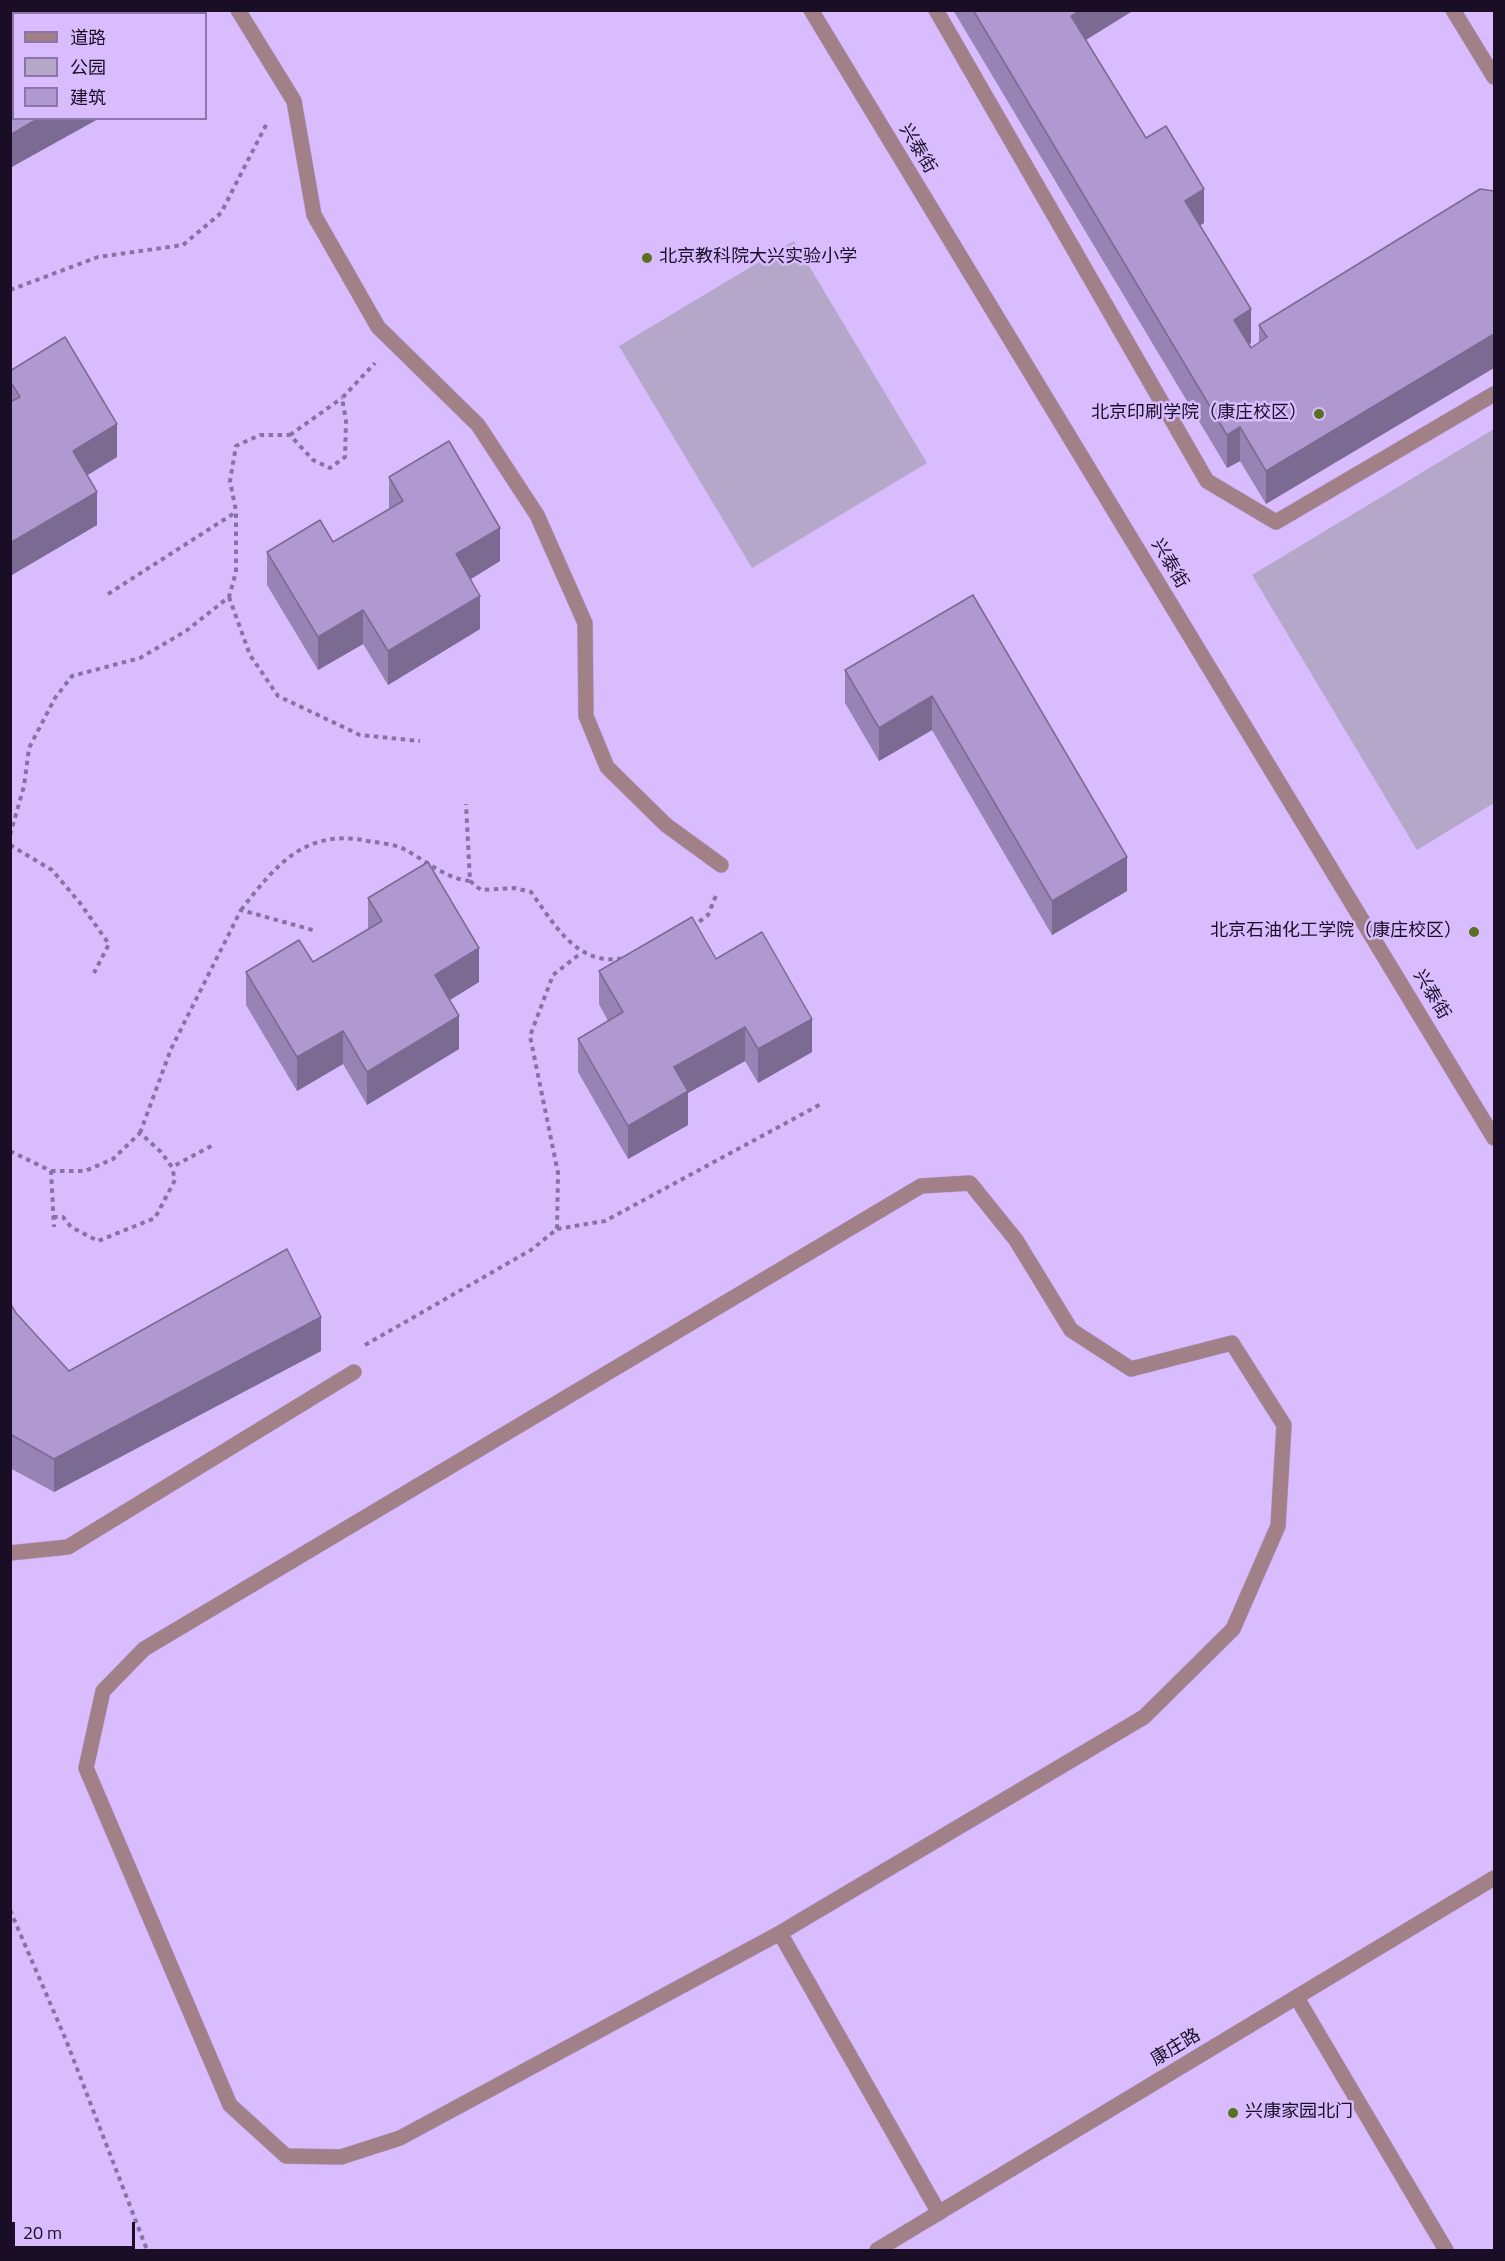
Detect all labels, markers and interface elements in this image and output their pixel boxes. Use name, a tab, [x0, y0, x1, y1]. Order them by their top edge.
legend	[12, 12, 207, 120]
text: 道路	[70, 24, 106, 51]
text: 公园	[70, 54, 106, 81]
text: 建筑	[70, 84, 106, 111]
street label: 兴泰街	[894, 120, 940, 178]
place label: 北京教科院大兴实验小学	[659, 247, 857, 269]
marker: 北京教科院大兴实验小学	[640, 251, 654, 265]
place label: 北京印刷学院（康庄校区）	[1091, 403, 1307, 425]
marker: 北京印刷学院（康庄校区）	[1312, 407, 1326, 421]
street label: 兴泰街	[1146, 535, 1192, 593]
place label: 北京石油化工学院（康庄校区）	[1210, 921, 1462, 943]
marker: 北京石油化工学院（康庄校区）	[1467, 925, 1481, 939]
street label: 兴泰街	[1408, 966, 1454, 1024]
street label: 康庄路	[1147, 2025, 1205, 2071]
place label: 兴康家园北门	[1245, 2102, 1353, 2124]
marker: 兴康家园北门	[1226, 2106, 1240, 2120]
scale bar	[15, 2210, 138, 2248]
text: 20 m	[23, 2219, 62, 2246]

